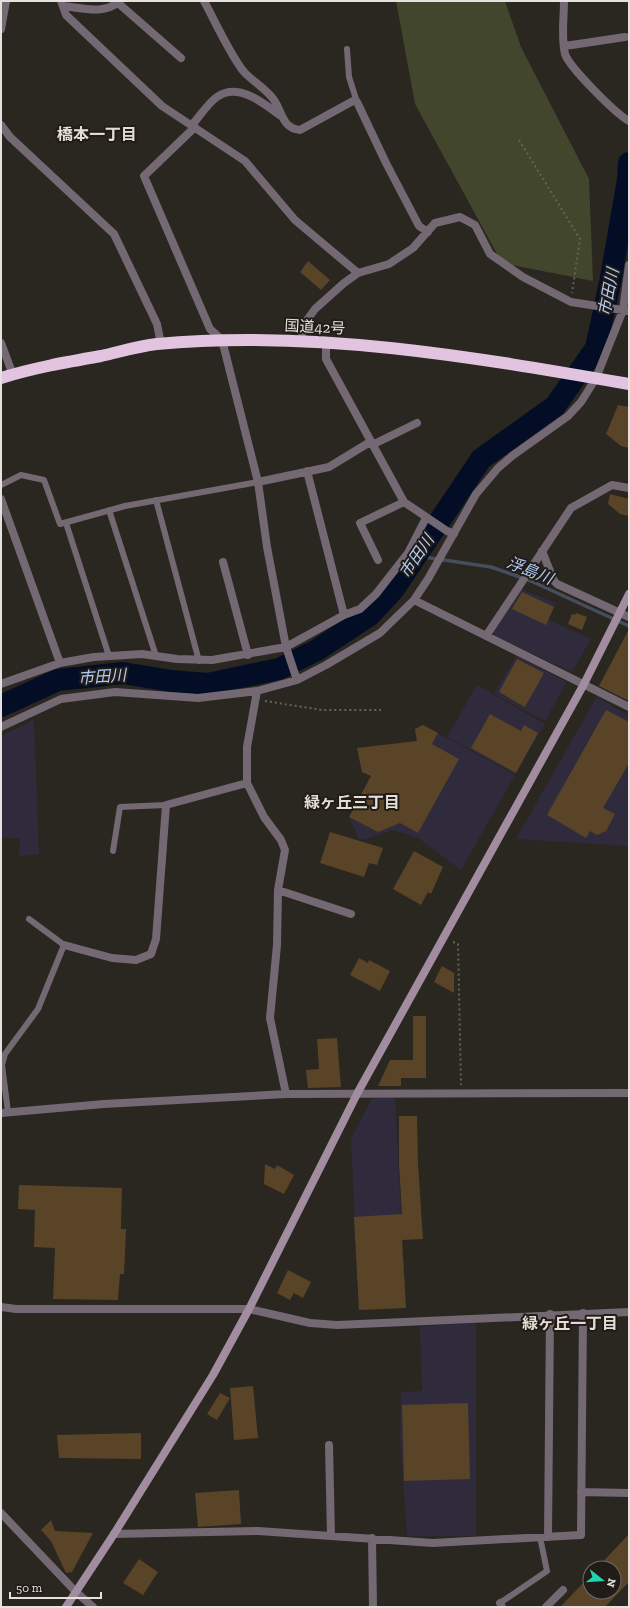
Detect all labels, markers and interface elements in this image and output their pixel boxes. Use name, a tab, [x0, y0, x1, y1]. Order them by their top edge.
district label: 橋本一丁目	[57, 125, 137, 144]
water label: 市田川	[595, 265, 623, 317]
street label: 国道42号	[284, 316, 346, 338]
water label: 市田川	[395, 529, 439, 581]
water label: 浮島川	[504, 553, 557, 589]
water label: 市田川	[77, 665, 129, 688]
district label: 緑ヶ丘三丁目	[304, 793, 400, 812]
district label: 緑ヶ丘一丁目	[522, 1314, 618, 1333]
north arrow	[582, 1560, 622, 1600]
scale bar	[10, 1574, 101, 1600]
text: N	[603, 1577, 619, 1589]
text: 50 m	[16, 1581, 43, 1595]

